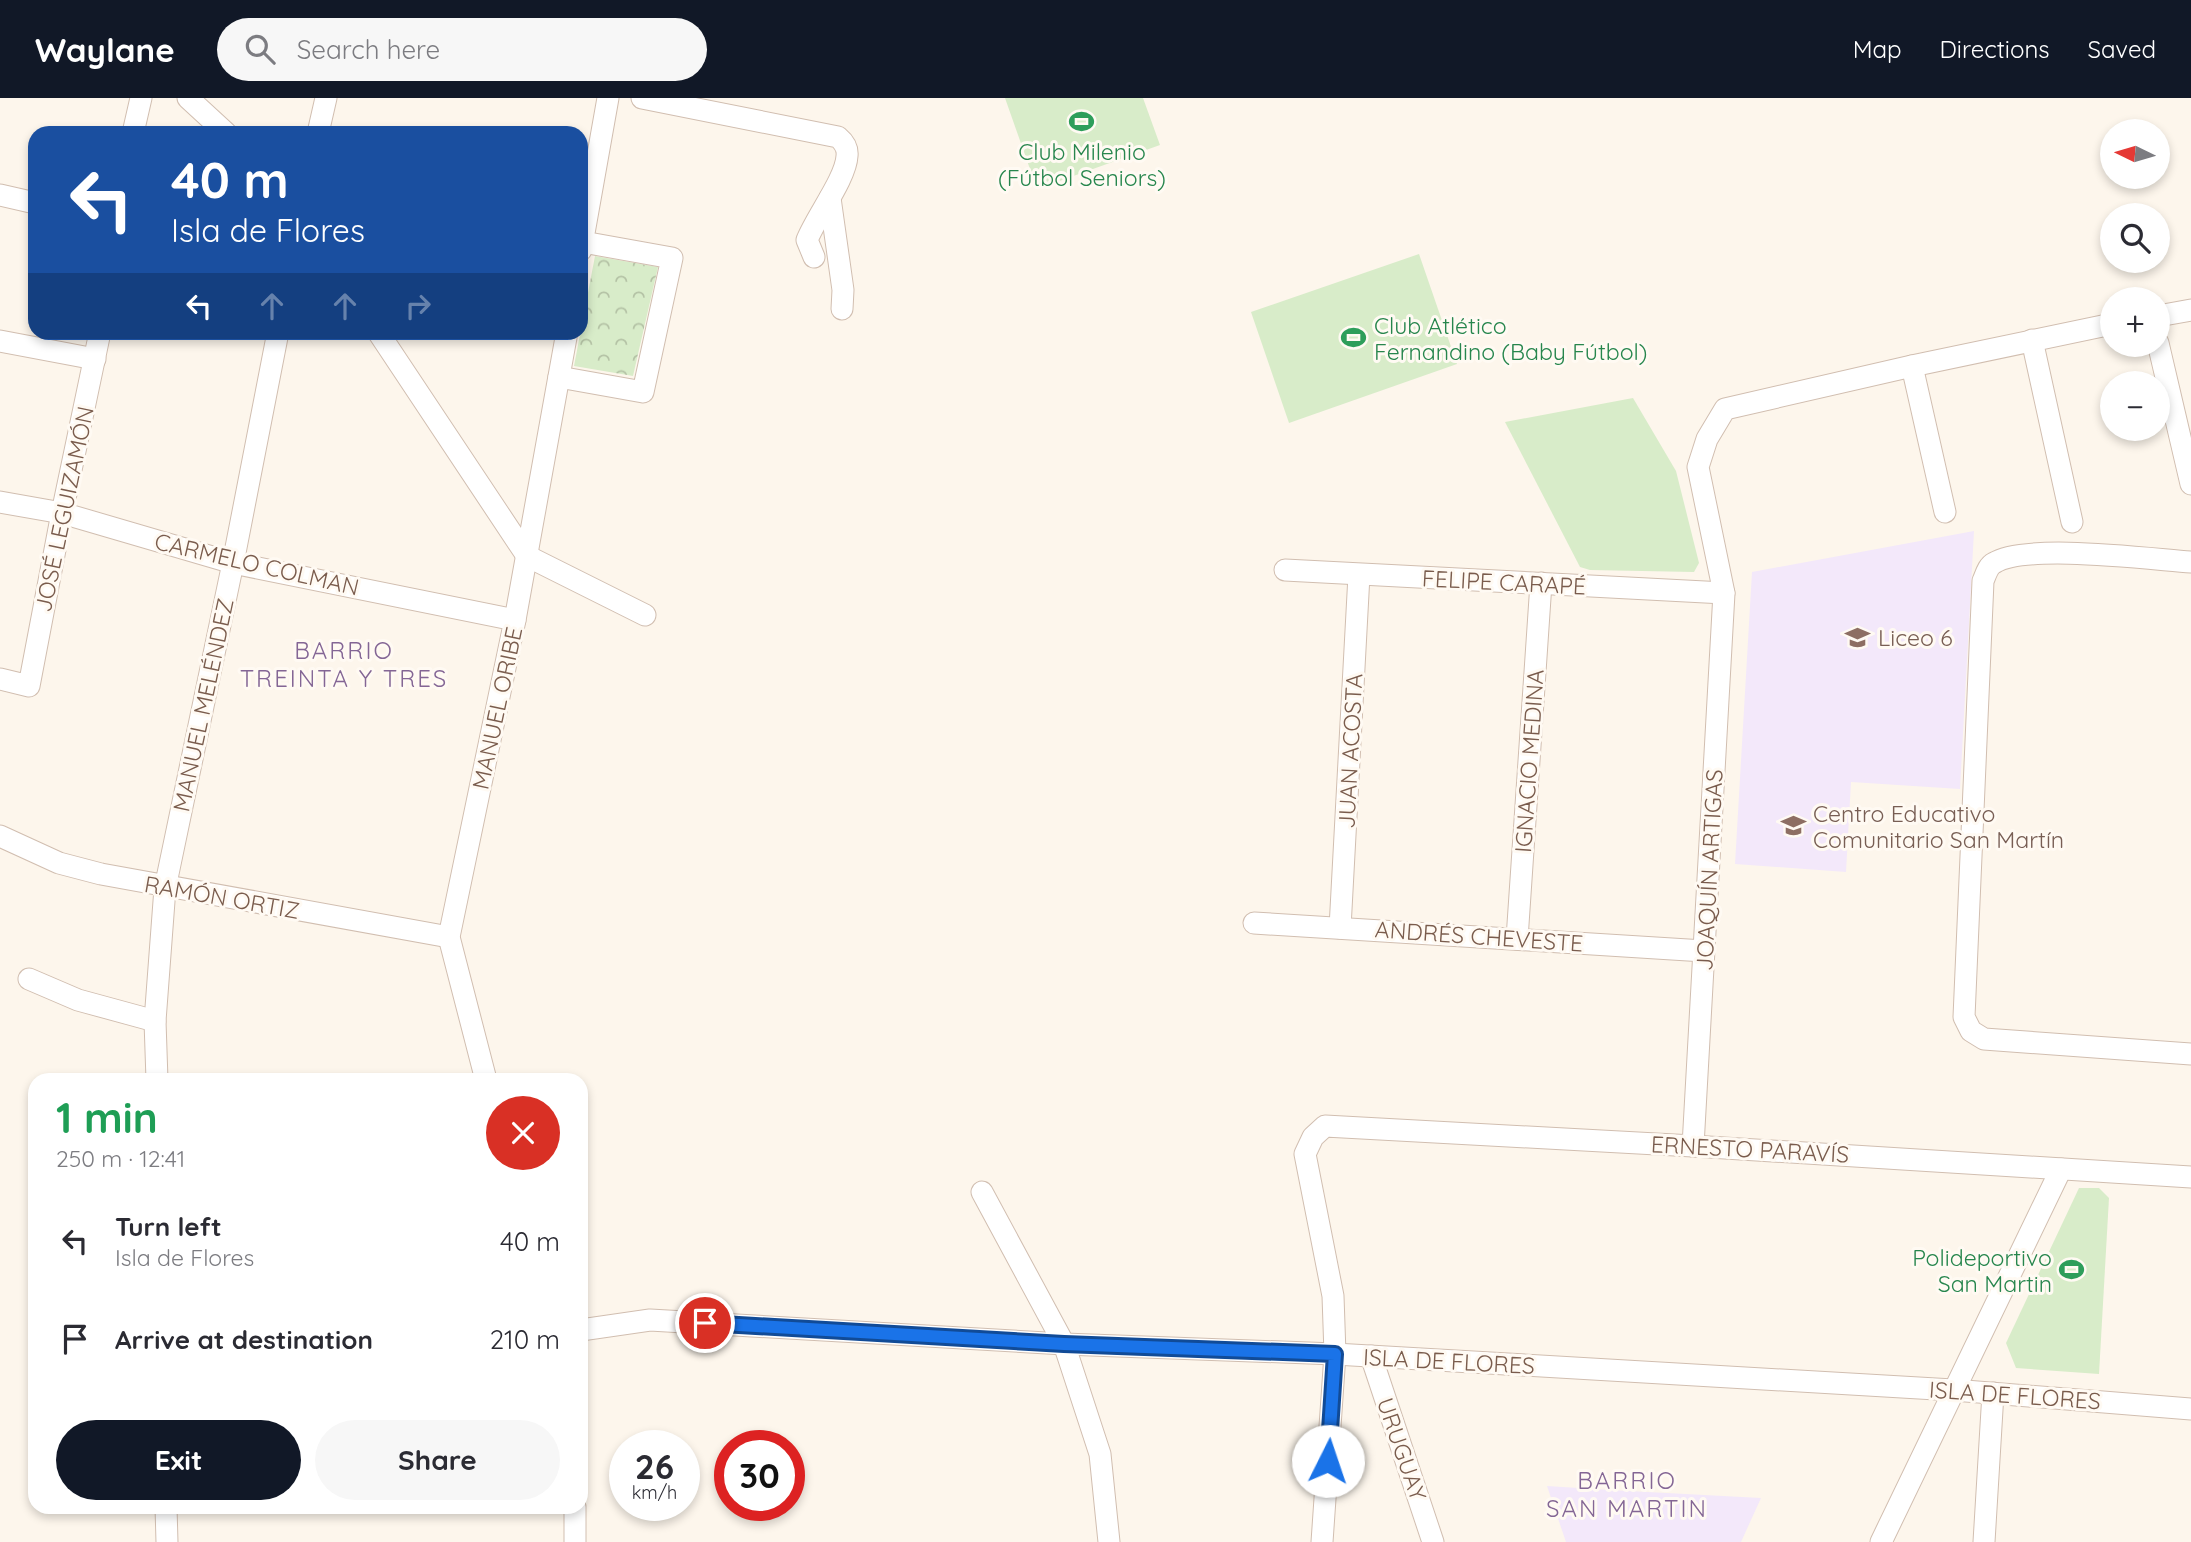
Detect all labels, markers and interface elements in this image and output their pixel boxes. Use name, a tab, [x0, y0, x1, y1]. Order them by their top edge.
search box	[217, 18, 707, 81]
text: Waylane	[35, 29, 175, 70]
icon: search	[241, 30, 279, 68]
text: Search here	[297, 33, 440, 66]
text: Map	[1853, 34, 1902, 64]
text: Directions	[1940, 34, 2050, 64]
text: Saved	[2088, 34, 2156, 64]
sports icon: Club Milenio (Fútbol Seniors)	[1068, 107, 1096, 135]
north arrow	[2100, 119, 2170, 189]
map controls	[2100, 119, 2170, 441]
place label: Club Milenio (Fútbol Seniors)	[998, 137, 1166, 192]
text: 40 m	[171, 149, 289, 210]
icon: left	[56, 154, 147, 245]
button: search	[2100, 203, 2170, 273]
text: Isla de Flores	[171, 210, 365, 250]
icon: left	[180, 287, 218, 325]
icon: ahead	[253, 287, 291, 325]
icon: ahead	[326, 287, 364, 325]
icon: right	[399, 287, 437, 325]
button: +	[2100, 287, 2170, 357]
place label: Club Atlético Fernandino (Baby Fútbol)	[1374, 311, 1647, 366]
sports icon: Club Atlético Fernandino (Baby Fútbol)	[1340, 324, 1368, 352]
button: −	[2100, 371, 2170, 441]
street label: JOSÉ LEGUIZAMÓN	[28, 403, 100, 615]
street label: CARMELO COLMAN	[152, 526, 362, 602]
street label: FELIPE CARAPÉ	[1421, 563, 1587, 601]
street label: MANUEL MELÉNDEZ	[166, 596, 240, 814]
school or university icon: Liceo 6	[1844, 623, 1872, 651]
place label: Liceo 6	[1878, 623, 1953, 652]
street label: MANUEL ORIBE	[466, 624, 528, 792]
district label: BARRIO TREINTA Y TRES	[240, 635, 448, 693]
street label: IGNACIO MEDINA	[1508, 668, 1550, 854]
street label: JUAN ACOSTA	[1331, 673, 1369, 829]
street label: JOAQUÍN ARTIGAS	[1689, 768, 1729, 972]
place label: Centro Educativo Comunitario San Martín	[1813, 799, 2064, 854]
school or university icon: Centro Educativo Comunitario San Martín	[1779, 812, 1807, 840]
street label: RAMÓN ORTIZ	[142, 869, 302, 925]
street label: ANDRÉS CHEVESTE	[1374, 914, 1584, 958]
text: 1 min	[56, 1091, 158, 1144]
button: close	[486, 1096, 560, 1170]
street label: ERNESTO PARAVÍS	[1650, 1129, 1850, 1169]
text: 250 m · 12:41	[56, 1144, 185, 1173]
text: Turn left	[115, 1210, 222, 1243]
icon: left	[56, 1222, 94, 1260]
text: 40 m	[500, 1225, 560, 1258]
text: Isla de Flores	[115, 1243, 254, 1272]
place label: Polideportivo San Martin	[1912, 1243, 2052, 1298]
sports icon: Polideportivo San Martin	[2058, 1256, 2086, 1284]
pin	[675, 1293, 735, 1353]
icon: arrive	[686, 1304, 724, 1342]
icon: arrive	[56, 1320, 94, 1358]
text: Arrive at destination	[115, 1323, 373, 1356]
text: 210 m	[490, 1323, 560, 1356]
street label: ISLA DE FLORES	[1362, 1342, 1536, 1380]
street label: ISLA DE FLORES	[1928, 1375, 2102, 1415]
street label: URUGUAY	[1371, 1394, 1433, 1504]
button: Exit	[56, 1420, 301, 1500]
button: Share	[315, 1420, 560, 1500]
position arrow	[1291, 1424, 1365, 1498]
speed limit sign: 30	[714, 1430, 805, 1521]
text: 26	[635, 1444, 674, 1488]
district label: BARRIO SAN MARTIN	[1546, 1465, 1708, 1523]
text: km/h	[632, 1481, 677, 1504]

